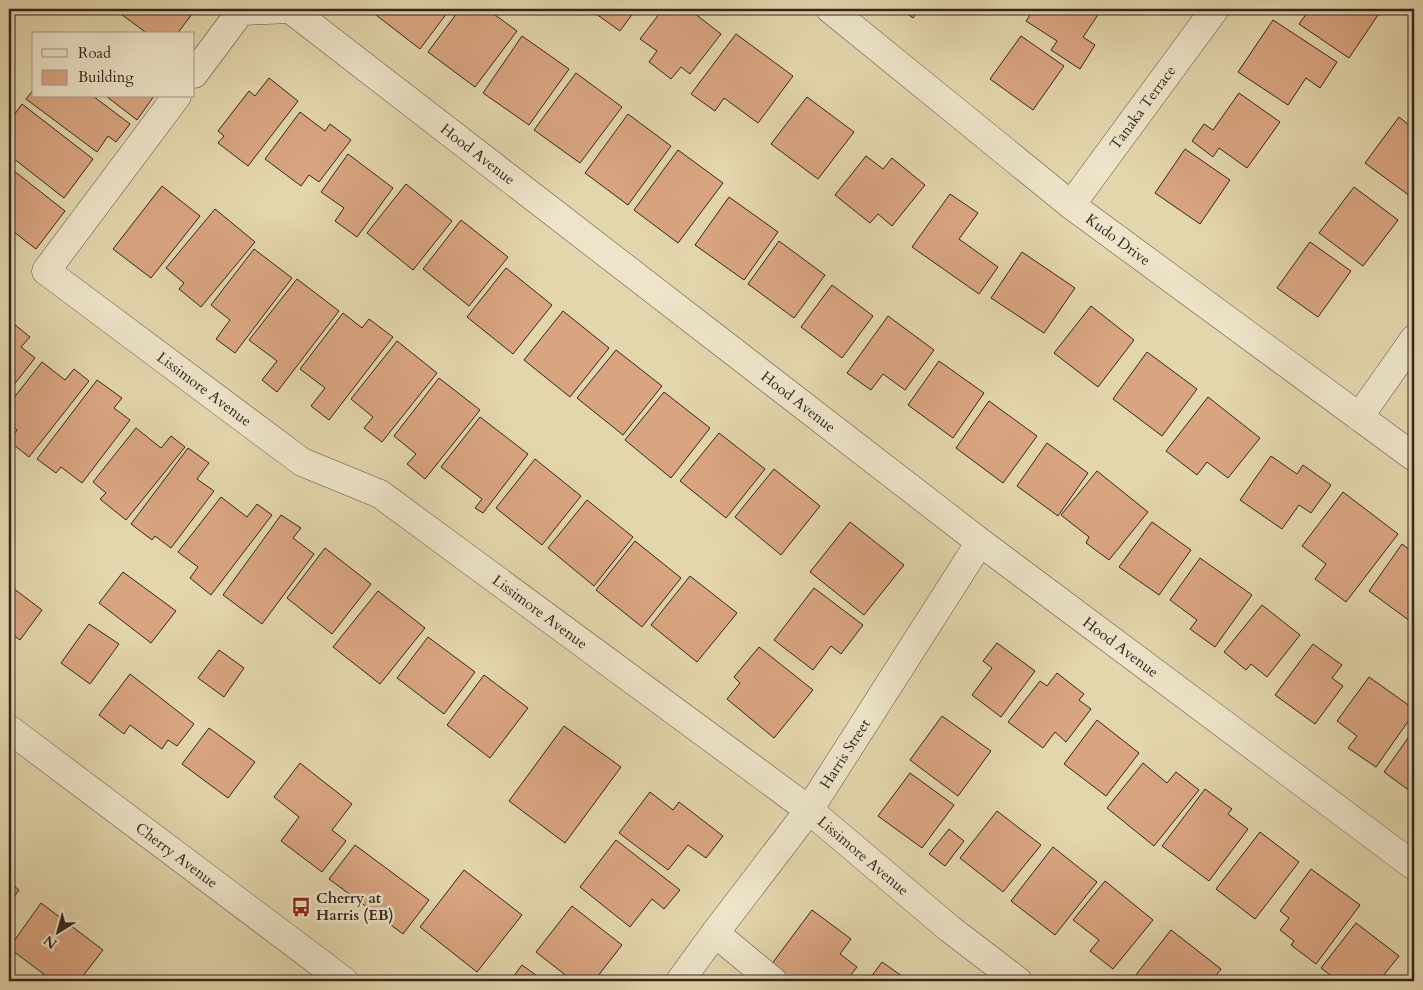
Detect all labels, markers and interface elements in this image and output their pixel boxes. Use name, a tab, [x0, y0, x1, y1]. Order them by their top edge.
legend	[32, 32, 195, 98]
text: Road	[78, 43, 111, 63]
street label: Tanaka Terrace	[1105, 61, 1180, 154]
text: Building	[78, 67, 134, 87]
street label: Hood Avenue	[436, 119, 519, 189]
street label: Kudo Drive	[1082, 209, 1155, 270]
street label: Lissimore Avenue	[153, 347, 256, 431]
street label: Hood Avenue	[757, 366, 840, 437]
street label: Lissimore Avenue	[488, 570, 592, 654]
street label: Hood Avenue	[1079, 612, 1163, 682]
street label: Harris Street	[815, 715, 875, 793]
street label: Lissimore Avenue	[813, 812, 913, 900]
street label: Cherry Avenue	[132, 818, 222, 893]
place label: Cherry at Harris (EB)	[316, 888, 394, 925]
bus stop icon: Cherry at Harris (EB)	[290, 896, 312, 918]
north arrow	[32, 908, 82, 958]
text: N	[40, 931, 61, 953]

